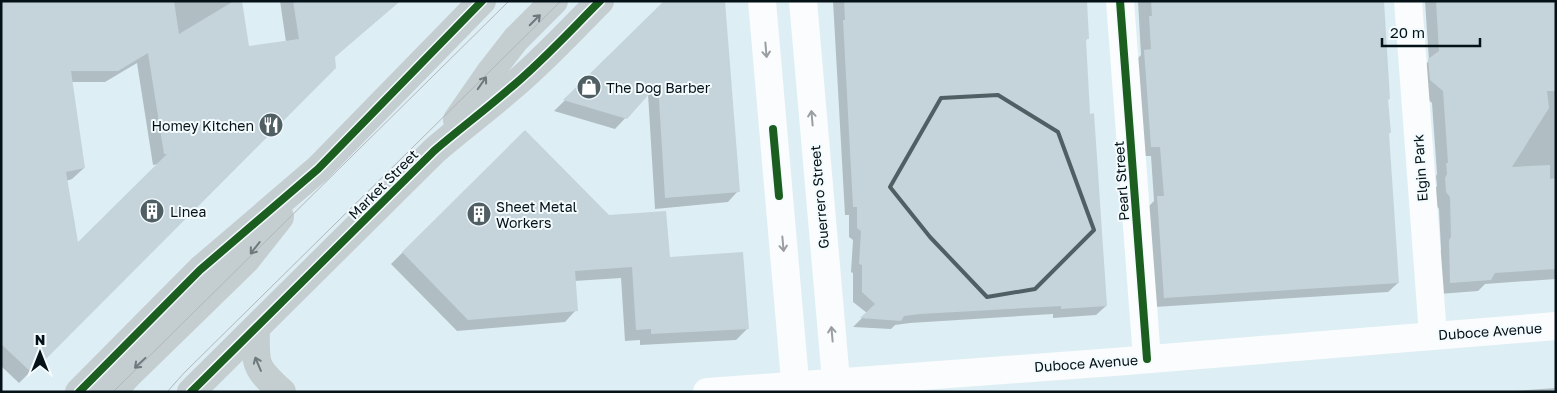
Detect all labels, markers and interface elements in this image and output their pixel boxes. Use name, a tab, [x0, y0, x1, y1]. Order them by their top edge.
one-way arrow	[529, 15, 541, 27]
scale bar	[1382, 15, 1480, 47]
text: 20 m	[1390, 23, 1425, 41]
one-way arrow	[761, 42, 771, 58]
shop icon: The Dog Barber	[576, 74, 602, 100]
one-way arrow	[477, 77, 488, 90]
place label: The Dog Barber	[606, 79, 711, 96]
one-way arrow	[807, 110, 817, 126]
restaurant icon: Homey Kitchen	[258, 112, 284, 138]
place label: Homey Kitchen	[151, 117, 254, 134]
street label: Elgin Park	[1409, 134, 1431, 202]
street label: Pearl Street	[1110, 141, 1132, 221]
street label: Guerrero Street	[806, 144, 832, 250]
street label: Market Street	[345, 146, 421, 222]
building icon: Linea	[139, 198, 165, 224]
place label: Sheet Metal Workers	[496, 198, 577, 231]
building icon: Sheet Metal Workers	[466, 201, 492, 227]
place label: Linea	[170, 203, 206, 220]
one-way arrow	[778, 236, 788, 252]
one-way arrow	[250, 242, 261, 255]
street label: Duboce Avenue	[1438, 319, 1542, 343]
one-way arrow	[827, 326, 836, 342]
north arrow	[15, 328, 65, 378]
text: N	[35, 331, 45, 348]
street label: Duboce Avenue	[1034, 351, 1138, 375]
one-way arrow	[134, 357, 147, 369]
one-way arrow	[253, 357, 263, 372]

